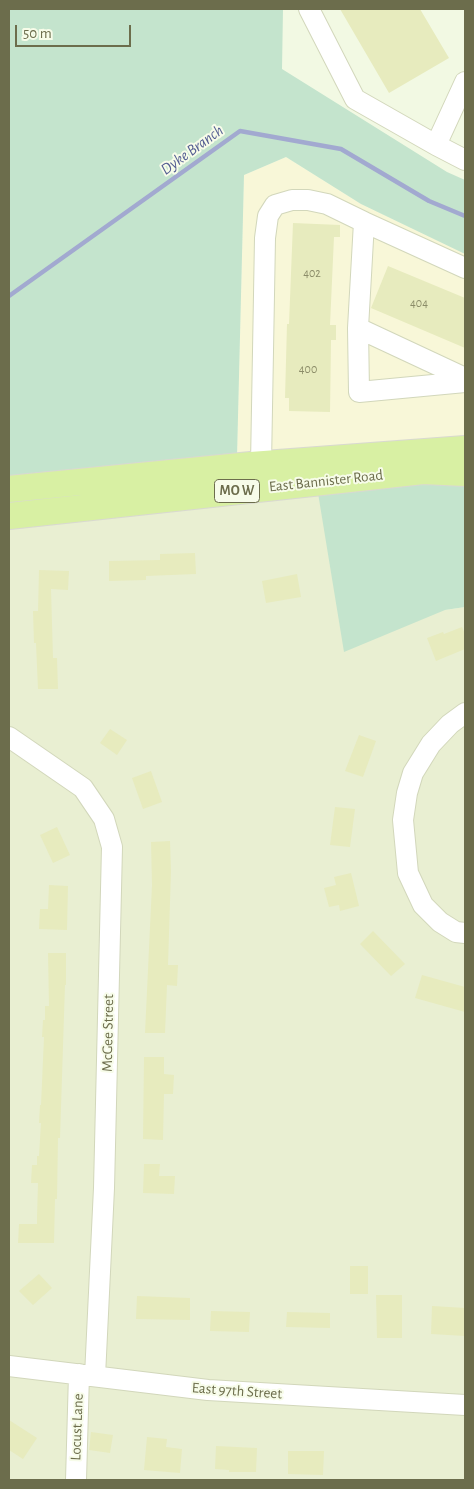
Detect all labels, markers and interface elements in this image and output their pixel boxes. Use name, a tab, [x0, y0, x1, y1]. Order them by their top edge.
scale bar	[18, 15, 134, 47]
text: 50 m	[23, 26, 52, 41]
water label: Dyke Branch	[157, 121, 227, 179]
house number: 402	[303, 266, 321, 280]
house number: 404	[410, 296, 428, 310]
house number: 400	[299, 362, 317, 376]
street label: East Bannister Road	[268, 466, 384, 496]
road number: MO W	[214, 480, 260, 502]
street label: McGee Street	[98, 994, 118, 1072]
street label: East 97th Street	[191, 1379, 283, 1403]
street label: Locust Lane	[67, 1393, 87, 1461]

